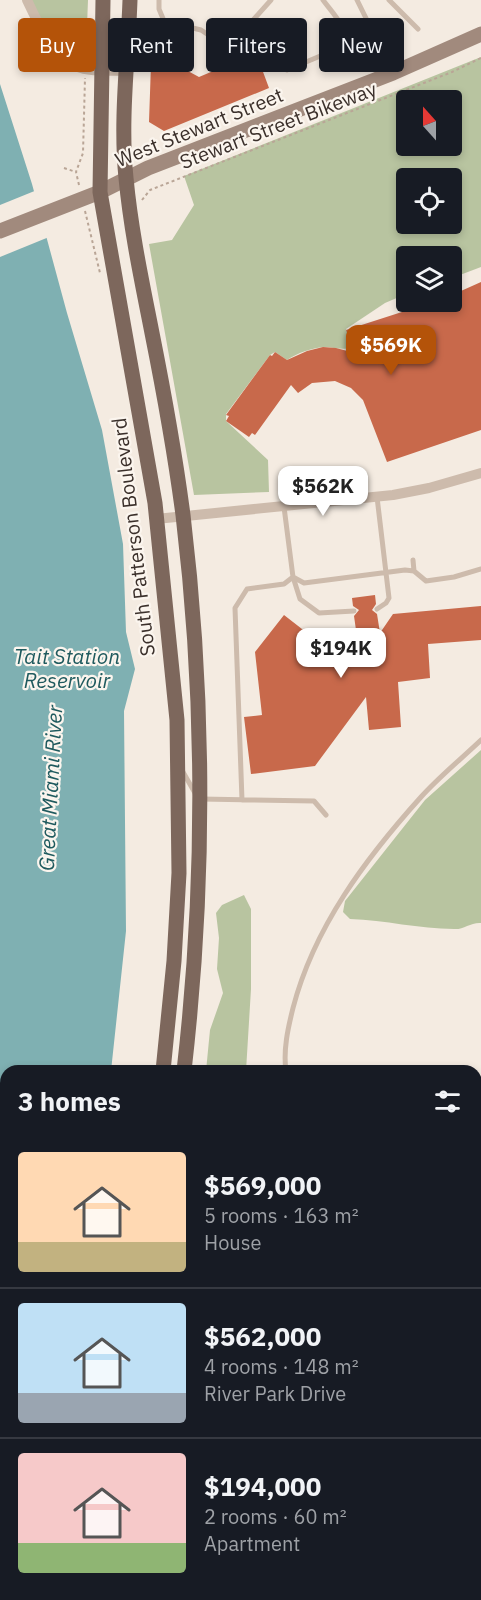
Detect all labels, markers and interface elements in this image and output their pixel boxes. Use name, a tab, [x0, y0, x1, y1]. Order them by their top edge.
chip: Buy	[18, 18, 96, 72]
chip: Rent	[108, 18, 194, 72]
chip: Filters	[206, 18, 307, 72]
chip: New	[319, 18, 404, 72]
street label: Stewart Street Bikeway	[176, 75, 380, 175]
street label: West Stewart Street	[111, 81, 287, 173]
north arrow	[396, 90, 462, 156]
map controls	[396, 90, 462, 312]
button: locate	[396, 168, 462, 234]
button: layers	[396, 246, 462, 312]
pin: $569K	[349, 325, 433, 376]
text: $569K	[360, 331, 422, 358]
street label: South Patterson Boulevard	[105, 416, 161, 658]
pin: $562K	[281, 466, 365, 517]
text: $562K	[292, 472, 354, 499]
pin: $194K	[299, 628, 383, 679]
text: $194K	[310, 634, 372, 661]
water label: Tait Station Reservoir	[14, 642, 120, 694]
water label: Great Miami River	[32, 703, 68, 871]
text: 3 homes	[18, 1084, 121, 1118]
icon: filters	[431, 1085, 464, 1118]
text: $569,000	[204, 1168, 321, 1202]
icon: home	[66, 1176, 138, 1248]
text: 5 rooms · 163 m²	[204, 1202, 359, 1229]
text: House	[204, 1229, 261, 1256]
text: $562,000	[204, 1319, 321, 1353]
icon: home	[66, 1327, 138, 1399]
text: 4 rooms · 148 m²	[204, 1353, 359, 1380]
text: River Park Drive	[204, 1380, 346, 1407]
text: $194,000	[204, 1469, 321, 1503]
icon: home	[66, 1477, 138, 1549]
text: 2 rooms · 60 m²	[204, 1503, 347, 1530]
text: Apartment	[204, 1530, 300, 1557]

